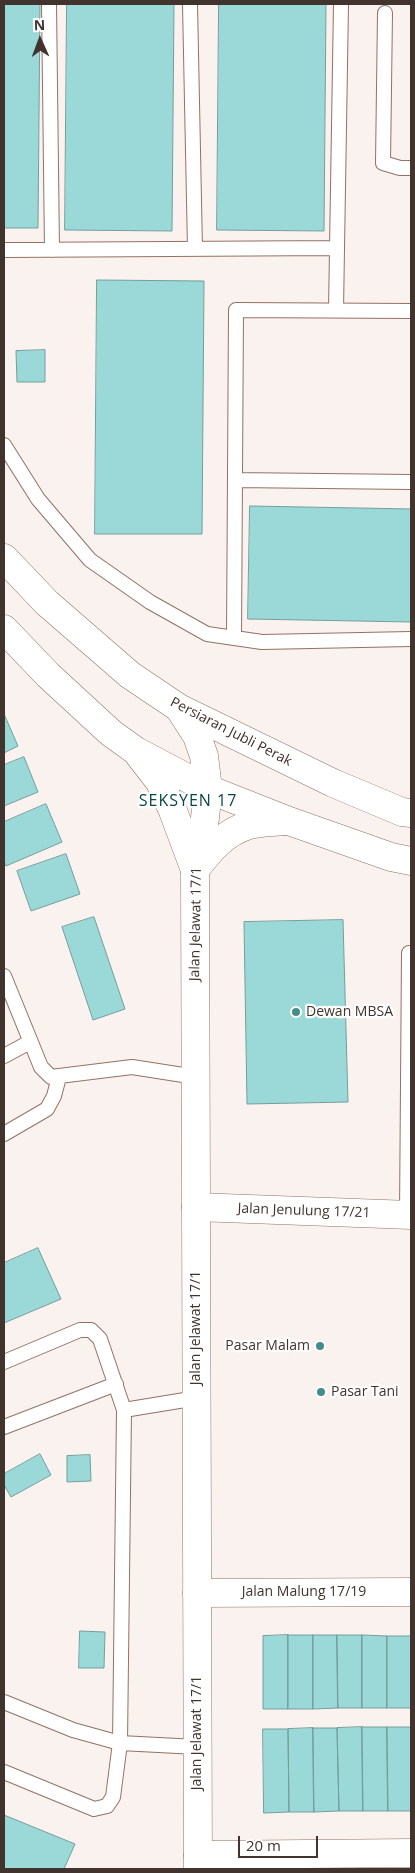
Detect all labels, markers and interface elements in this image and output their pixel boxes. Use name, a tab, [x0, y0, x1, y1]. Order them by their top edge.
north arrow	[15, 15, 65, 65]
text: N	[33, 15, 45, 34]
street label: Persiaran Jubli Perak	[167, 694, 295, 770]
district label: SEKSYEN 17	[137, 791, 239, 811]
street label: Jalan Jelawat 17/1	[187, 867, 205, 981]
place label: Dewan MBSA	[306, 1004, 393, 1020]
marker: Dewan MBSA	[290, 1006, 302, 1018]
street label: Jalan Jenulung 17/21	[237, 1200, 371, 1222]
street label: Jalan Jelawat 17/1	[188, 1271, 204, 1385]
place label: Pasar Malam	[225, 1338, 310, 1354]
marker: Pasar Malam	[314, 1340, 326, 1352]
place label: Pasar Tani	[331, 1384, 399, 1400]
marker: Pasar Tani	[315, 1386, 327, 1398]
street label: Jalan Malung 17/19	[242, 1584, 366, 1600]
street label: Jalan Jelawat 17/1	[189, 1676, 205, 1790]
scale bar	[240, 1826, 320, 1858]
text: 20 m	[246, 1835, 281, 1855]

